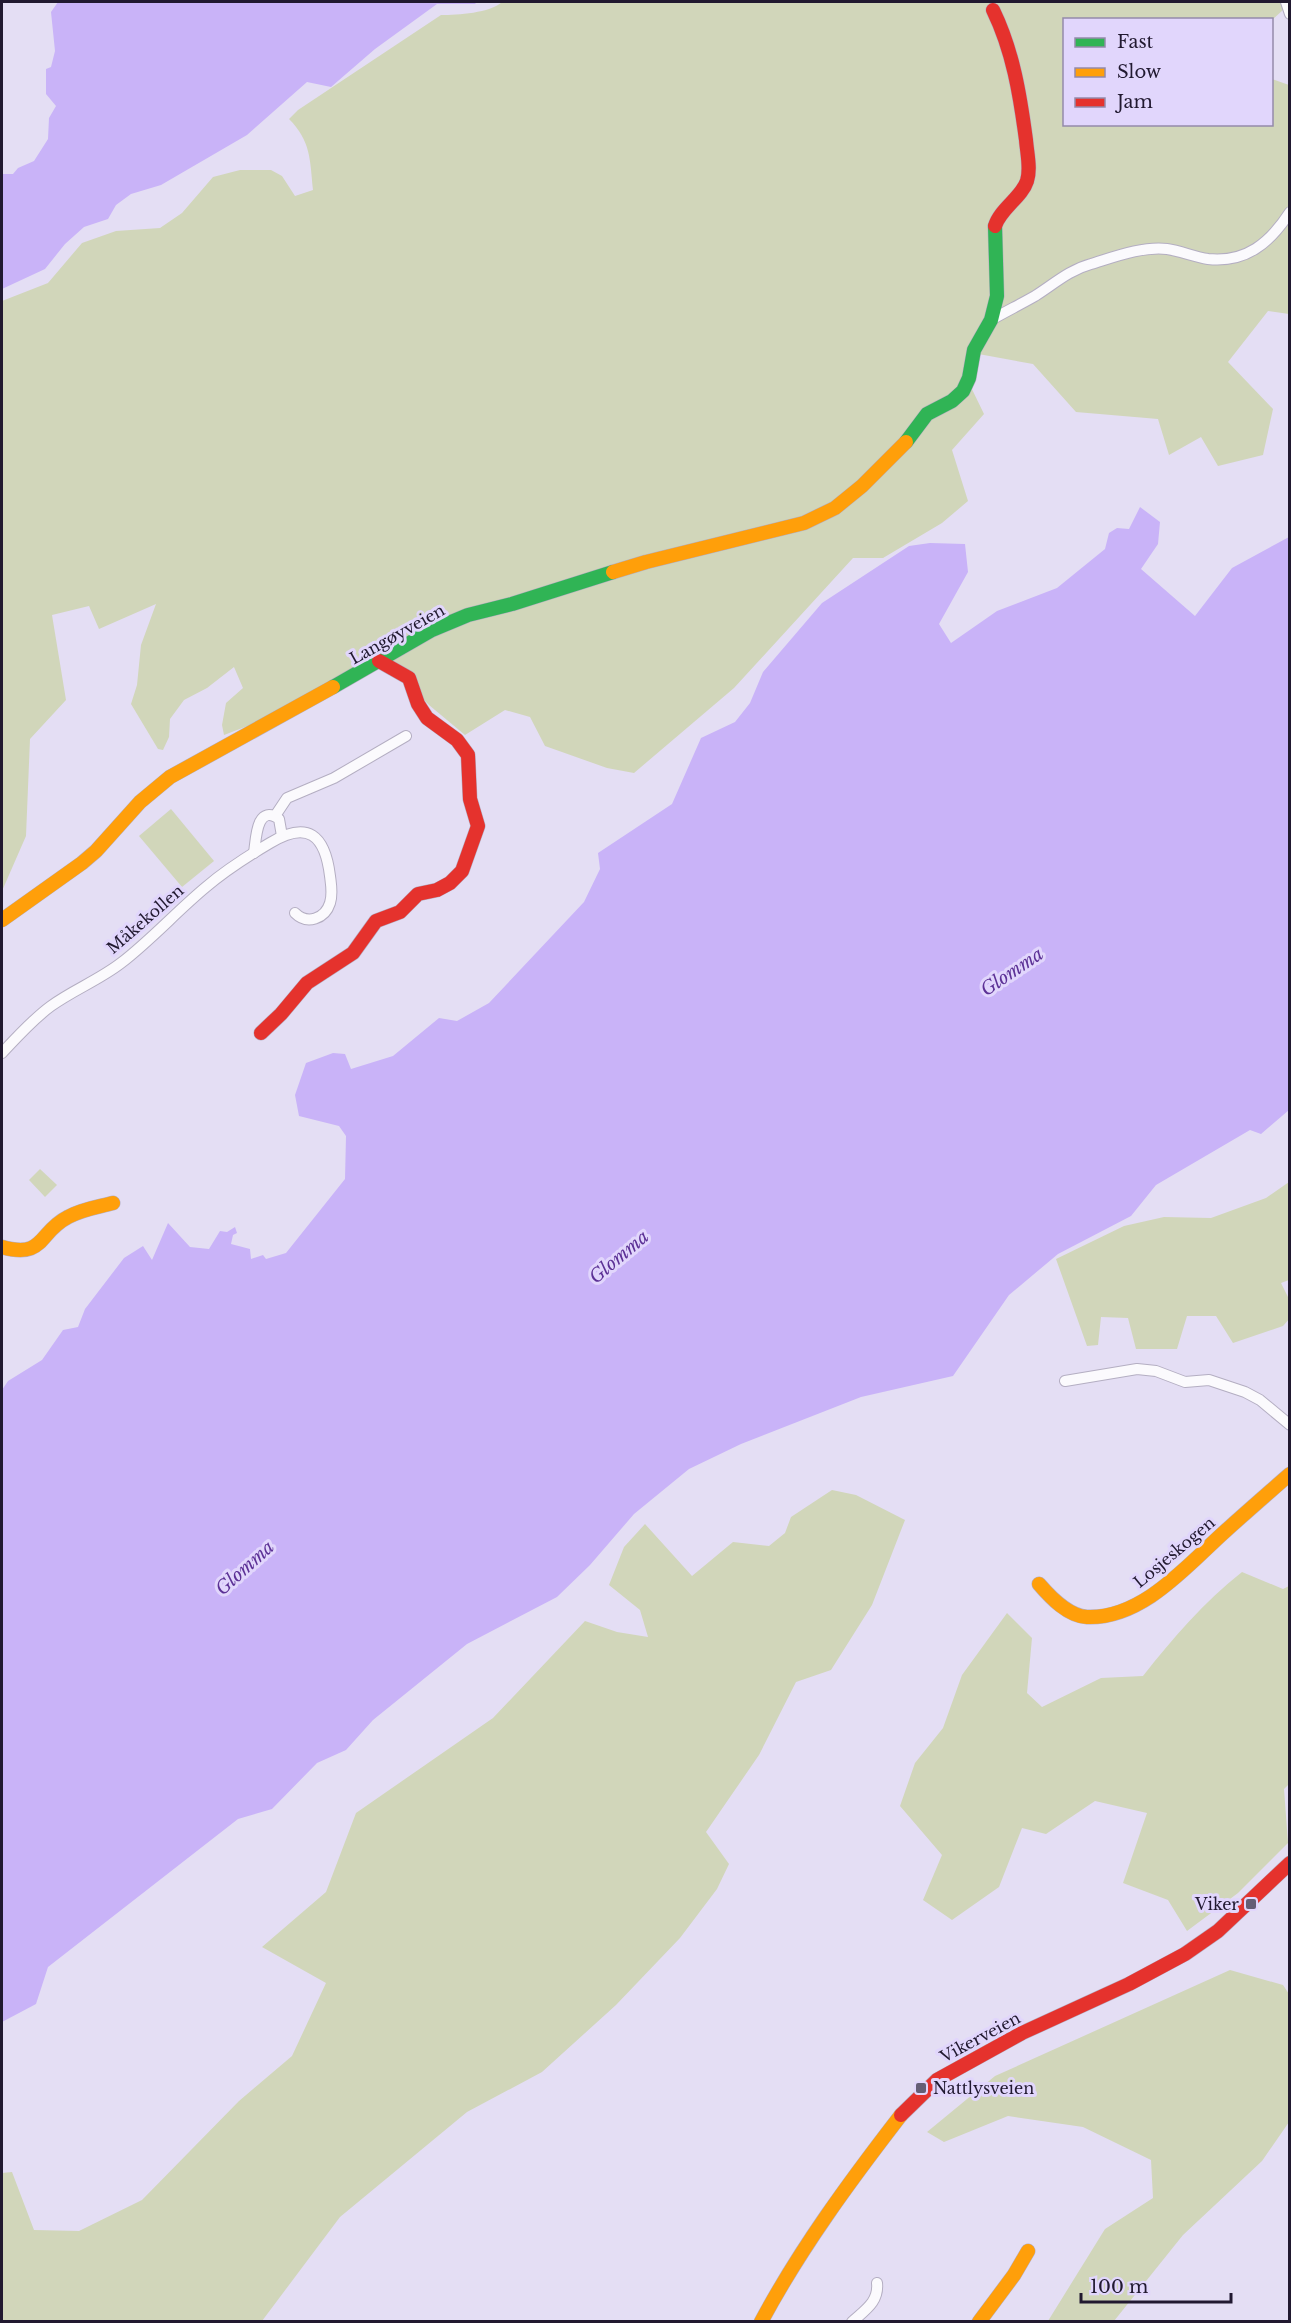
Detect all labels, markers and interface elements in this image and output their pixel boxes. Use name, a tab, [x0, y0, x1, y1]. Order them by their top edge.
legend	[1063, 18, 1273, 126]
text: Fast	[1117, 31, 1154, 53]
text: Slow	[1117, 61, 1162, 83]
text: Jam	[1115, 91, 1153, 113]
street label: Langøyveien	[346, 600, 448, 668]
street label: Måkekollen	[103, 880, 187, 958]
water label: Glomma	[976, 943, 1048, 1001]
water label: Glomma	[585, 1226, 653, 1288]
street label: Losjeskogen	[1129, 1512, 1219, 1592]
water label: Glomma	[211, 1536, 279, 1600]
place label: Viker	[1194, 1894, 1239, 1914]
marker: Viker	[1244, 1897, 1258, 1911]
street label: Vikerveien	[936, 2007, 1024, 2067]
place label: Nattlysveien	[933, 2078, 1034, 2098]
marker: Nattlysveien	[914, 2081, 928, 2095]
scale bar	[1081, 2266, 1231, 2304]
text: 100 m	[1090, 2276, 1148, 2298]

